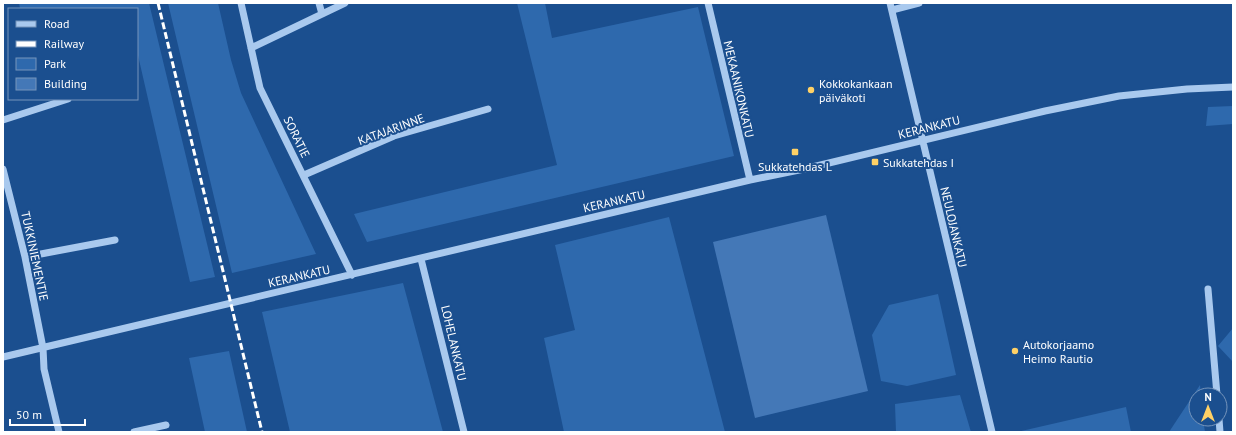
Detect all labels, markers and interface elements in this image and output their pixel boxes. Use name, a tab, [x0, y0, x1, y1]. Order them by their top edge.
legend	[8, 8, 138, 100]
text: Road	[44, 16, 69, 31]
text: Railway	[44, 36, 84, 51]
street label: MEKAANIKONKATU	[721, 39, 757, 139]
text: Park	[44, 56, 66, 71]
text: Building	[44, 76, 87, 91]
place label: Kokkokankaan päiväkoti	[819, 76, 892, 105]
marker: Kokkokankaan päiväkoti	[806, 85, 816, 95]
street label: KATAJARINNE	[356, 110, 426, 148]
street label: KERANKATU	[896, 112, 962, 142]
street label: SORATIE	[281, 114, 313, 160]
marker: Sukkatehdas L	[790, 147, 800, 157]
place label: Sukkatehdas I	[883, 155, 954, 170]
marker: Sukkatehdas I	[870, 157, 880, 167]
place label: Sukkatehdas L	[758, 159, 832, 174]
street label: NEULOJANKATU	[937, 185, 971, 269]
street label: KERANKATU	[581, 187, 647, 215]
street label: TUKKINIEMENTIE	[18, 210, 52, 302]
street label: KERANKATU	[266, 262, 332, 290]
street label: LOHELANKATU	[438, 304, 470, 382]
place label: Autokorjaamo Heimo Rautio	[1023, 337, 1094, 366]
marker: Autokorjaamo Heimo Rautio	[1010, 346, 1020, 356]
north arrow	[1188, 387, 1228, 427]
text: N	[1204, 390, 1212, 404]
scale bar	[10, 401, 85, 427]
text: 50 m	[16, 407, 42, 422]

